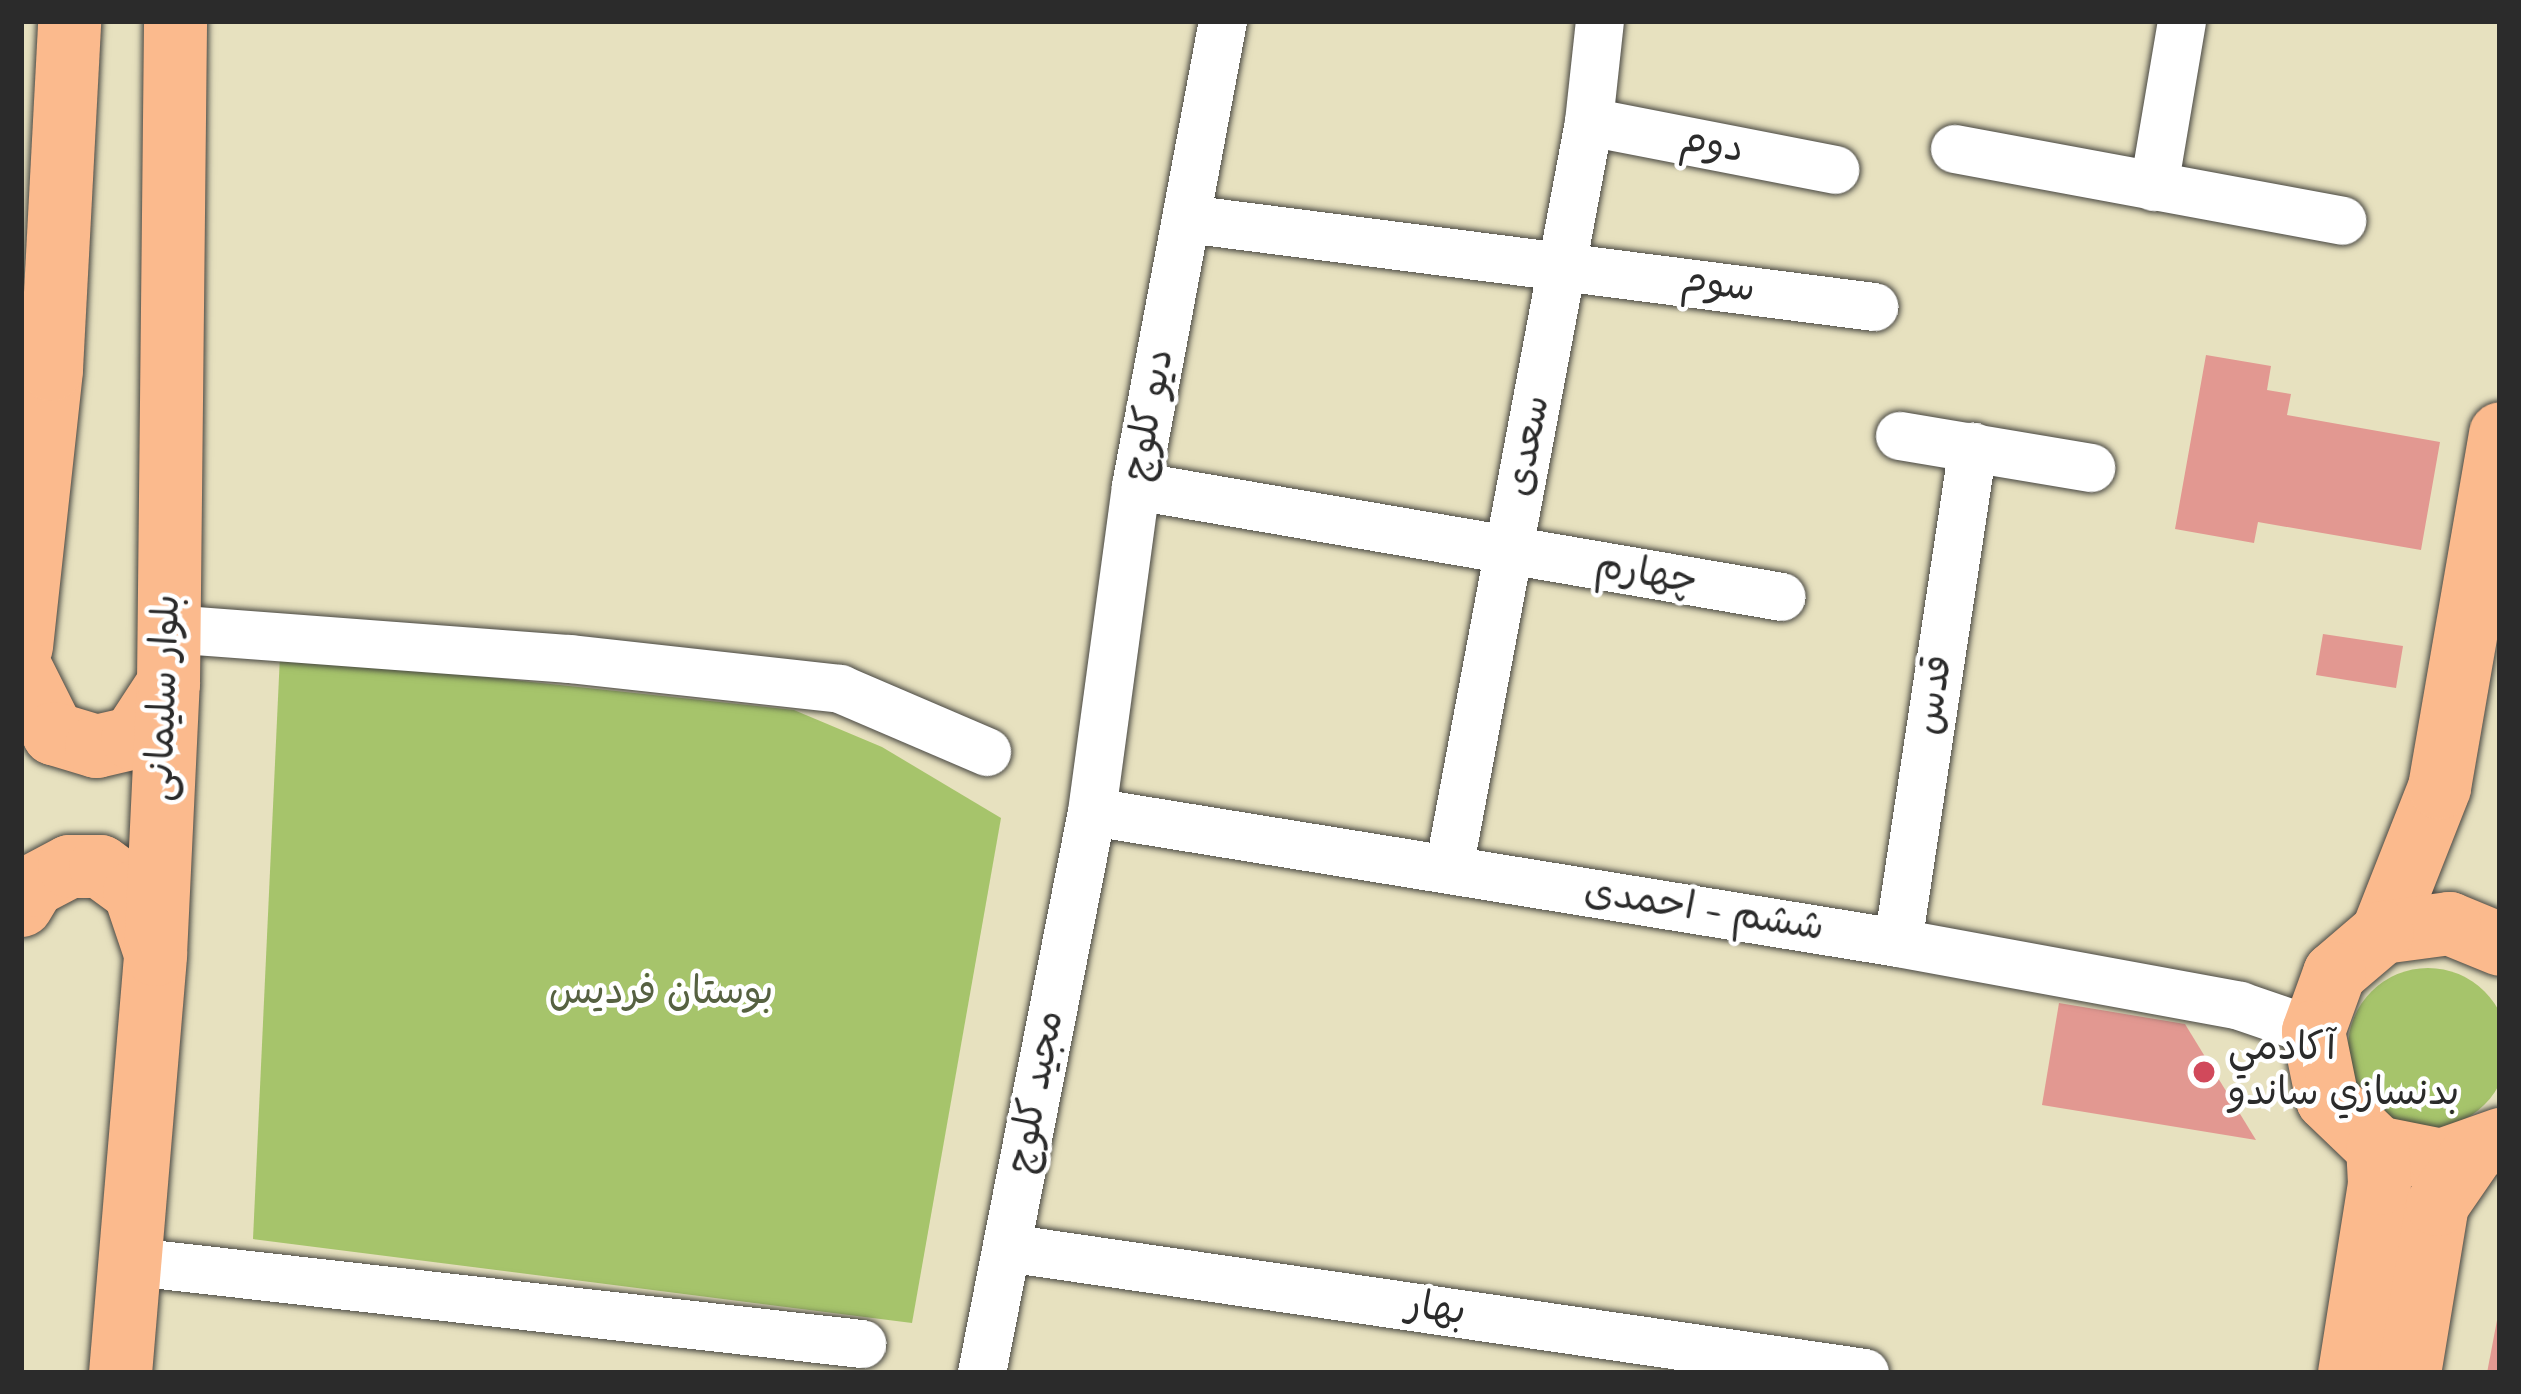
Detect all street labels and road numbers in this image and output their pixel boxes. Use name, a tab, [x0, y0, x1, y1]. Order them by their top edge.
street label: دوم	[1676, 117, 1748, 175]
street label: سوم	[1678, 258, 1758, 314]
street label: دیو کلوچ	[1114, 345, 1186, 485]
street label: سعدی	[1496, 392, 1562, 500]
street label: چهارم	[1592, 544, 1700, 606]
street label: بلوار سلیمانی	[138, 594, 192, 802]
street label: قدس	[1906, 652, 1964, 738]
street label: ششم - احمدی	[1581, 869, 1827, 953]
street label: مجید کلوچ	[998, 1007, 1076, 1177]
street label: بهار	[1403, 1283, 1469, 1337]

